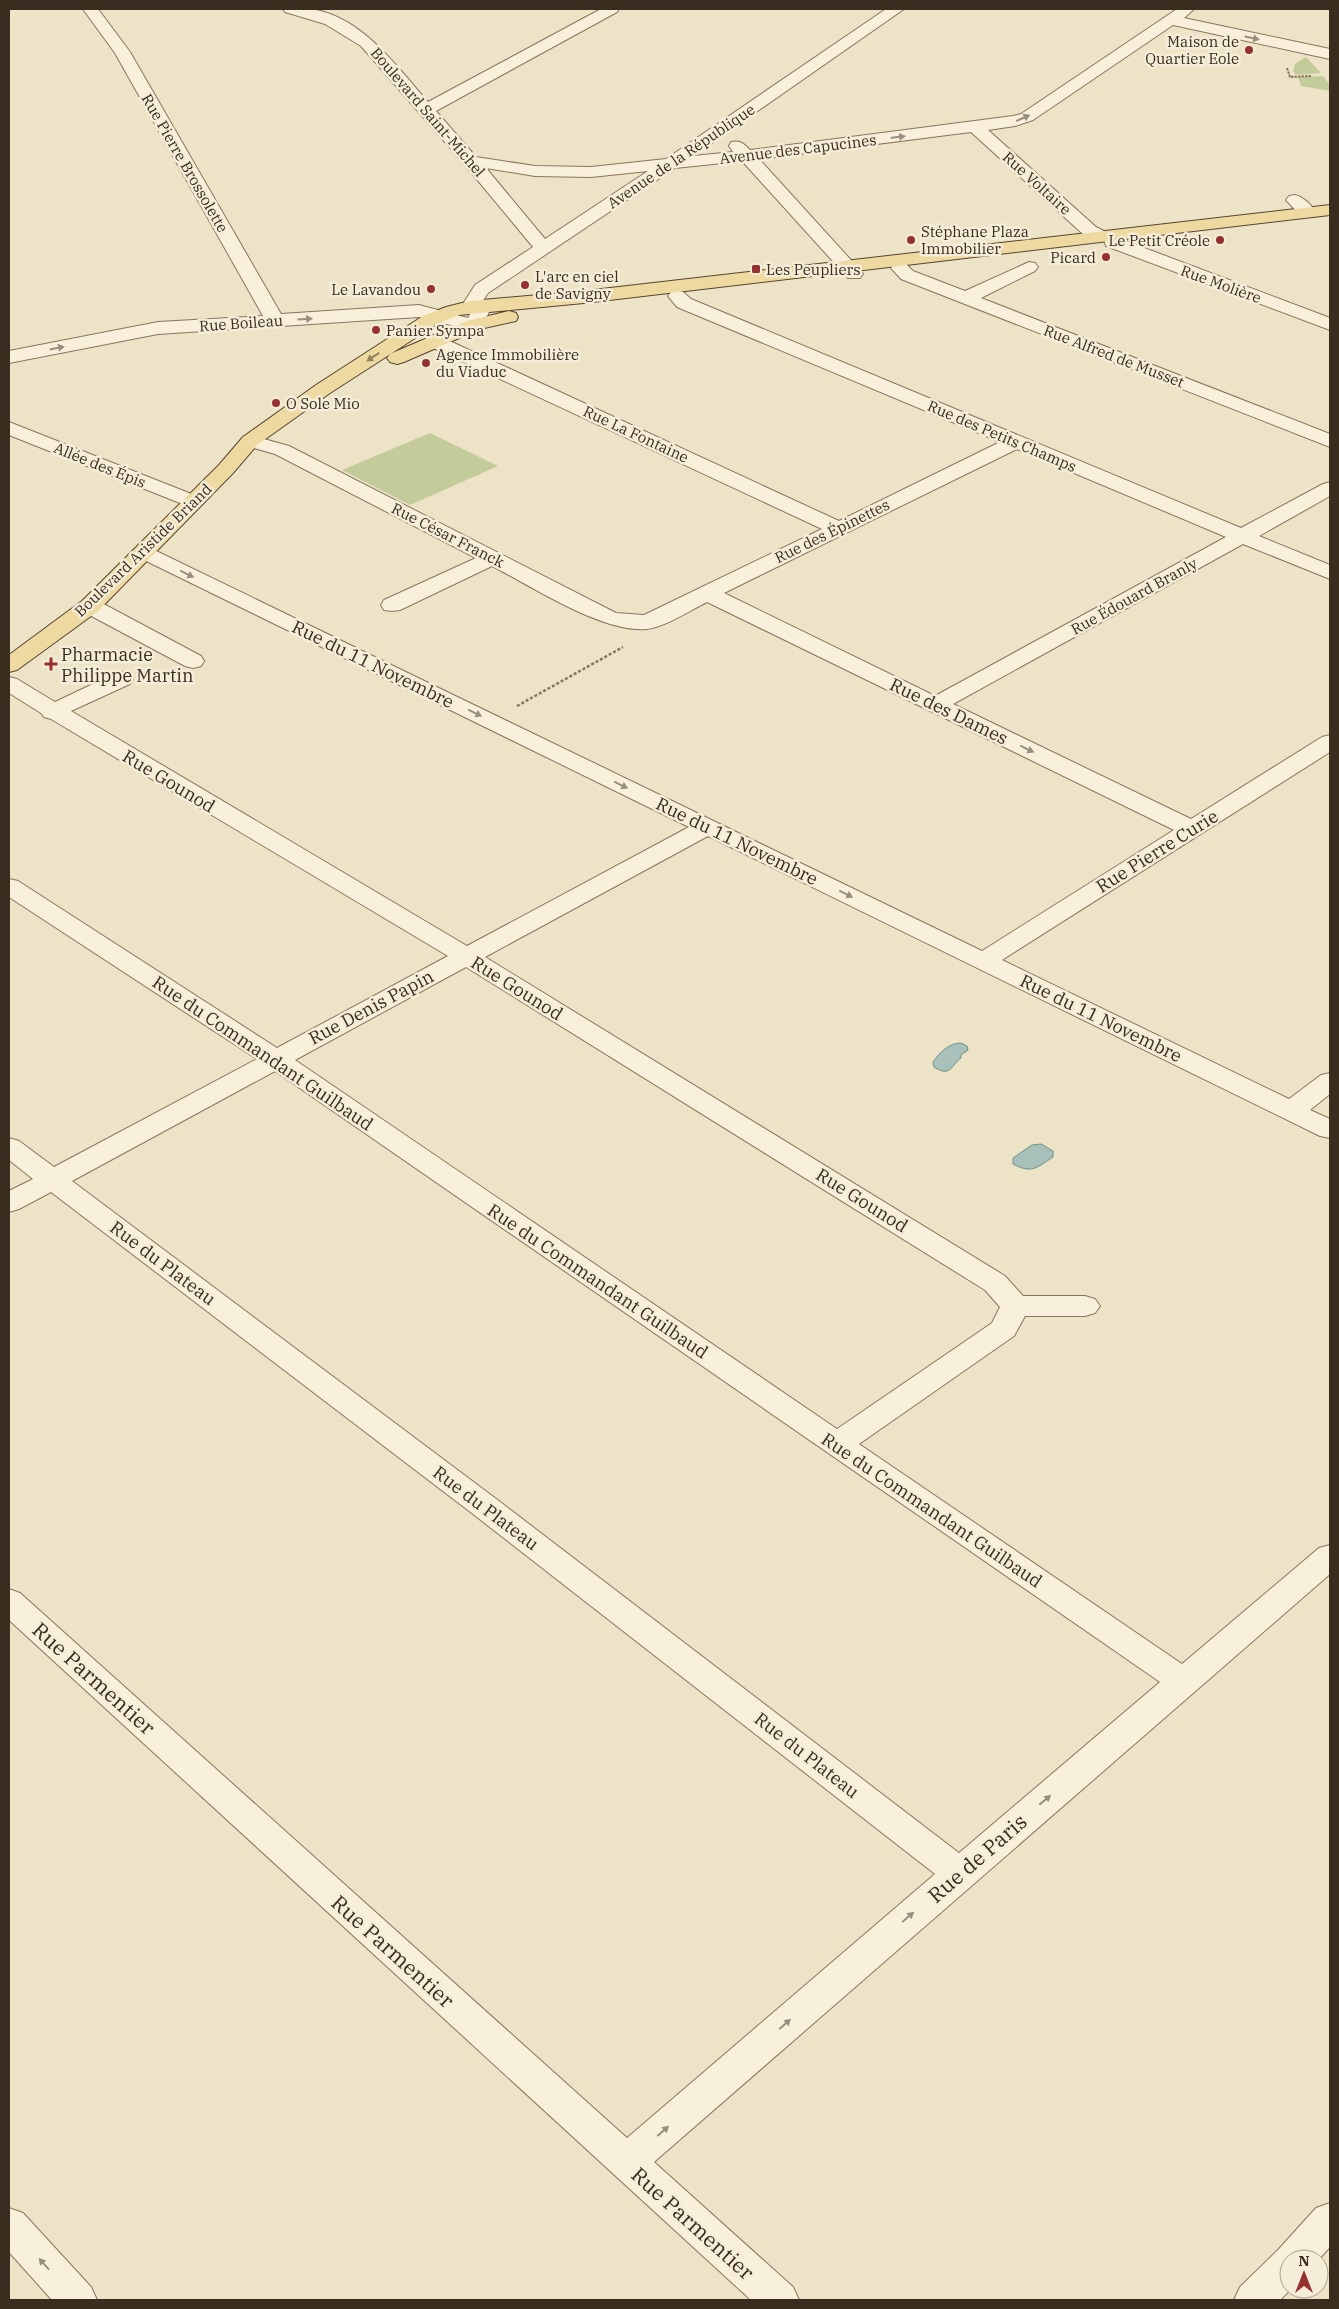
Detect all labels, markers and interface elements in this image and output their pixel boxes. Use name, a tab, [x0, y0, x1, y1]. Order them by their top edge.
place label: Maison de Quartier Eole	[1145, 32, 1239, 68]
one-way arrow	[1245, 34, 1260, 42]
street label: Boulevard Saint-Michel	[367, 43, 489, 181]
marker: Maison de Quartier Eole	[1243, 44, 1255, 56]
street label: Rue Pierre Brossolette	[138, 90, 232, 236]
street label: Avenue de la République	[604, 100, 758, 212]
one-way arrow	[1016, 113, 1030, 121]
street label: Avenue des Capucines	[719, 130, 877, 168]
one-way arrow	[891, 133, 907, 141]
street label: Rue Voltaire	[999, 147, 1075, 219]
place label: Stéphane Plaza Immobilier	[921, 222, 1029, 258]
place label: Le Petit Créole	[1108, 231, 1210, 250]
marker: Stéphane Plaza Immobilier	[905, 234, 917, 246]
marker: Le Petit Créole	[1214, 234, 1226, 246]
place label: Picard	[1050, 248, 1096, 267]
marker: Picard	[1100, 251, 1112, 263]
place label: Les Peupliers	[766, 260, 861, 279]
street label: Rue Molière	[1178, 261, 1264, 307]
marker: Les Peupliers	[750, 263, 762, 275]
place label: L'arc en ciel de Savigny	[535, 267, 619, 303]
marker: L'arc en ciel de Savigny	[519, 279, 531, 291]
place label: Le Lavandou	[331, 280, 421, 299]
marker: Le Lavandou	[425, 283, 437, 295]
street label: Rue Boileau	[198, 311, 284, 335]
one-way arrow	[297, 315, 313, 323]
street label: Rue Alfred de Musset	[1041, 320, 1187, 392]
place label: Panier Sympa	[386, 321, 484, 340]
marker: Panier Sympa	[370, 324, 382, 336]
one-way arrow	[49, 343, 65, 351]
place label: Agence Immobilière du Viaduc	[436, 345, 579, 381]
one-way arrow	[366, 352, 379, 362]
marker: Agence Immobilière du Viaduc	[420, 357, 432, 369]
place label: O Sole Mio	[286, 394, 360, 413]
street label: Rue des Petits Champs	[925, 396, 1079, 476]
marker: O Sole Mio	[270, 397, 282, 409]
street label: Rue La Fontaine	[580, 401, 692, 467]
street label: Allée des Épis	[51, 438, 149, 492]
street label: Boulevard Aristide Briand	[70, 479, 216, 621]
street label: Rue des Épinettes	[771, 495, 893, 567]
street label: Rue César Franck	[388, 498, 508, 572]
street label: Rue Édouard Branly	[1067, 553, 1201, 639]
one-way arrow	[180, 570, 194, 578]
street label: Rue du 11 Novembre	[288, 615, 458, 713]
place label: Pharmacie Philippe Martin	[61, 643, 194, 687]
marker: Pharmacie Philippe Martin	[45, 658, 57, 670]
street label: Rue des Dames	[886, 672, 1012, 750]
one-way arrow	[468, 710, 482, 718]
street label: Rue Gounod	[118, 744, 220, 818]
one-way arrow	[1020, 745, 1035, 753]
one-way arrow	[614, 781, 628, 789]
street label: Rue du 11 Novembre	[652, 792, 822, 890]
street label: Rue Pierre Curie	[1092, 804, 1222, 898]
one-way arrow	[839, 890, 853, 898]
street label: Rue Gounod	[467, 951, 567, 1025]
street label: Rue Denis Papin	[304, 964, 438, 1050]
street label: Rue du 11 Novembre	[1016, 969, 1186, 1067]
street label: Rue du Commandant Guilbaud	[148, 970, 378, 1136]
street label: Rue Gounod	[812, 1163, 912, 1237]
street label: Rue du Commandant Guilbaud	[483, 1198, 713, 1364]
street label: Rue du Plateau	[106, 1216, 220, 1310]
street label: Rue du Commandant Guilbaud	[817, 1427, 1047, 1593]
street label: Rue du Plateau	[429, 1461, 543, 1555]
street label: Rue Parmentier	[27, 1615, 162, 1741]
street label: Rue du Plateau	[750, 1707, 864, 1803]
one-way arrow	[1038, 1794, 1050, 1806]
street label: Rue de Paris	[922, 1807, 1032, 1909]
street label: Rue Parmentier	[326, 1888, 461, 2014]
one-way arrow	[901, 1912, 914, 1923]
one-way arrow	[779, 2018, 791, 2030]
one-way arrow	[656, 2125, 668, 2137]
street label: Rue Parmentier	[626, 2160, 761, 2286]
north arrow	[1279, 2249, 1329, 2299]
text: N	[1298, 2252, 1310, 2270]
one-way arrow	[38, 2259, 50, 2271]

